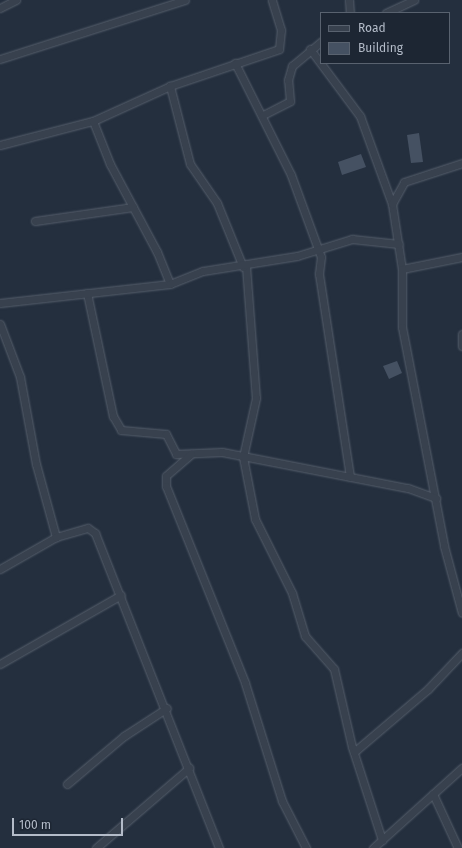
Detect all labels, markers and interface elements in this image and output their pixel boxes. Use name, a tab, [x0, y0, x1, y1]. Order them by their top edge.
legend	[320, 12, 450, 64]
text: Road	[358, 21, 386, 35]
text: Building	[358, 41, 403, 55]
scale bar	[14, 810, 125, 836]
text: 100 m	[19, 818, 51, 832]

